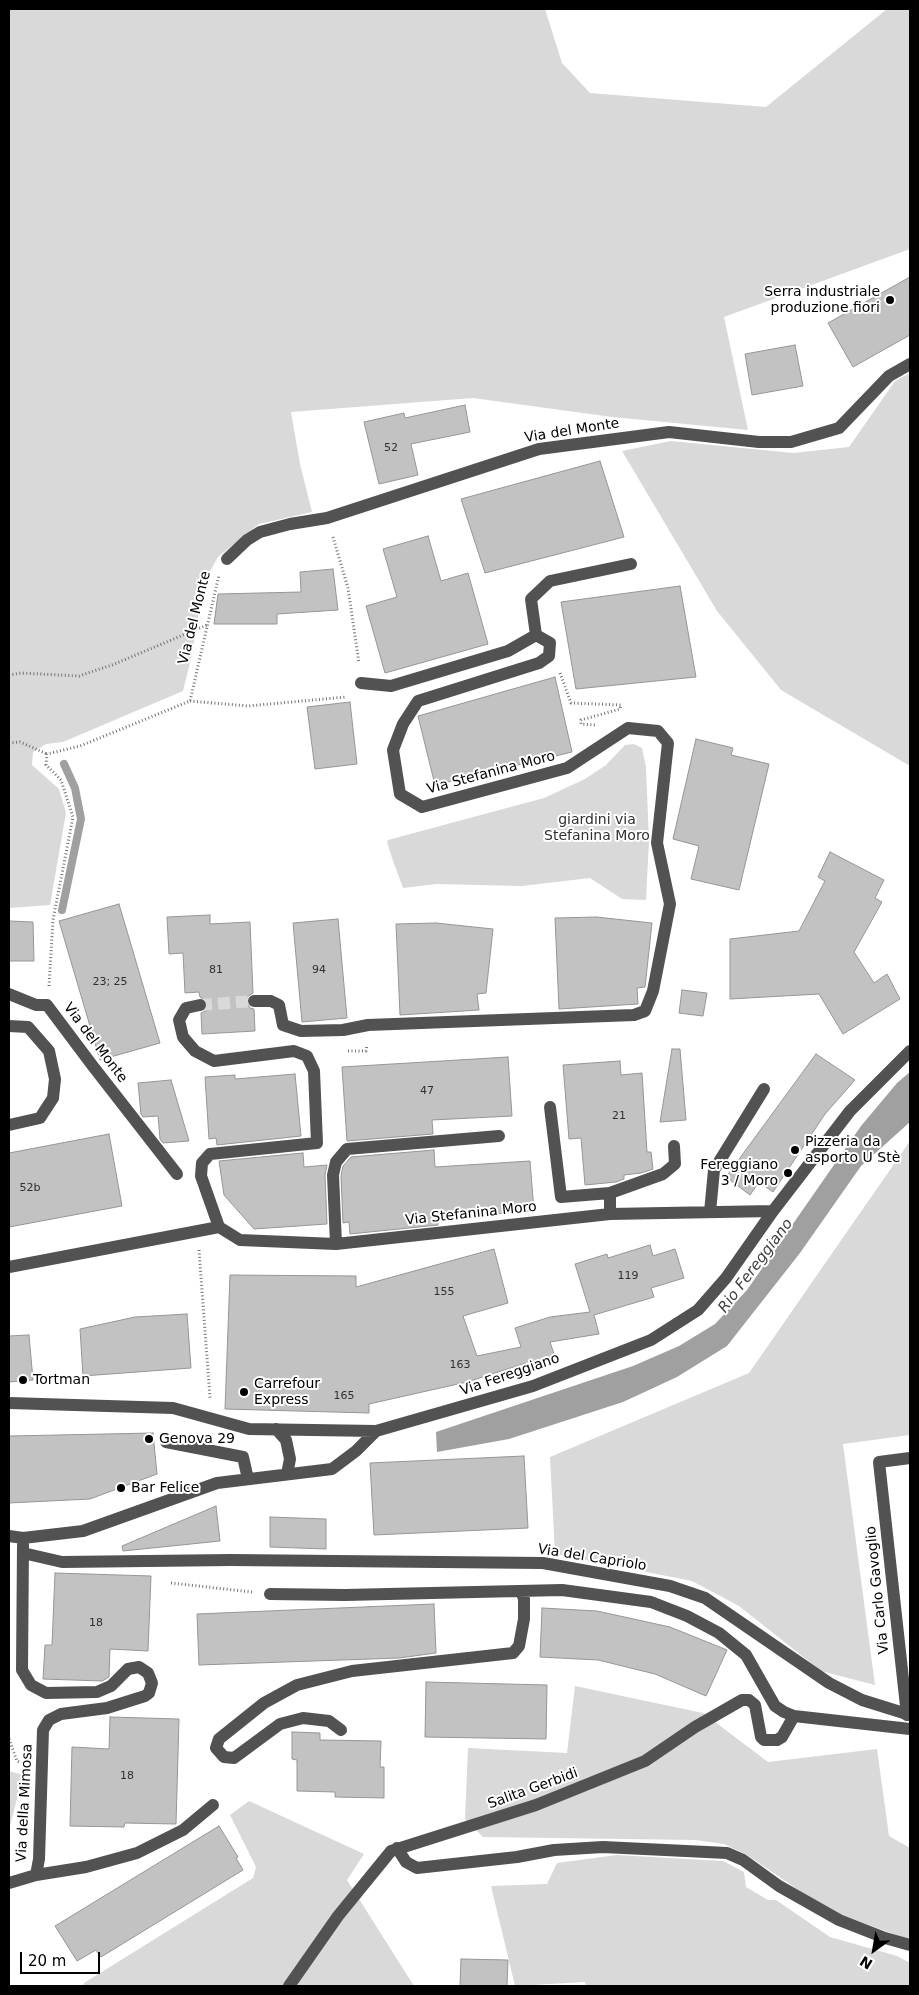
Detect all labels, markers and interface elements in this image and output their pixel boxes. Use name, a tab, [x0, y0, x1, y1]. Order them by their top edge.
place label: Serra industriale produzione fiori	[764, 284, 880, 316]
marker: Serra industriale produzione fiori	[884, 294, 896, 306]
street label: Via del Monte	[523, 415, 621, 447]
house number: 52	[384, 441, 398, 455]
street label: Via del Monte	[175, 570, 215, 666]
street label: Via Stefanina Moro	[425, 748, 557, 798]
park label: giardini via Stefanina Moro	[544, 812, 650, 844]
house number: 81	[209, 963, 223, 977]
house number: 94	[312, 963, 326, 977]
house number: 23; 25	[92, 975, 128, 989]
street label: Via del Monte	[60, 1000, 130, 1086]
house number: 47	[420, 1084, 434, 1098]
house number: 21	[612, 1109, 626, 1123]
place label: Pizzeria da asporto U Stè	[805, 1134, 900, 1166]
marker: Pizzeria da asporto U Stè	[789, 1144, 801, 1156]
place label: Fereggiano 3 / Moro	[700, 1157, 778, 1190]
marker: Fereggiano 3 / Moro	[782, 1167, 794, 1179]
house number: 52b	[20, 1181, 40, 1195]
street label: Via Stefanina Moro	[404, 1199, 538, 1229]
water label: Rio Fereggiano	[715, 1216, 797, 1316]
house number: 119	[618, 1269, 638, 1283]
house number: 155	[434, 1285, 454, 1299]
street label: Via Fereggiano	[458, 1350, 562, 1400]
house number: 163	[450, 1358, 470, 1372]
place label: Tortman	[33, 1372, 90, 1388]
marker: Tortman	[17, 1374, 29, 1386]
place label: Carrefour Express	[254, 1376, 320, 1408]
marker: Carrefour Express	[238, 1386, 250, 1398]
house number: 165	[334, 1389, 354, 1403]
place label: Genova 29	[159, 1431, 235, 1447]
marker: Genova 29	[143, 1433, 155, 1445]
place label: Bar Felice	[131, 1480, 199, 1496]
marker: Bar Felice	[115, 1482, 127, 1494]
street label: Via Carlo Gavoglio	[863, 1525, 893, 1655]
street label: Via del Capriolo	[536, 1541, 648, 1575]
house number: 18	[89, 1616, 103, 1630]
street label: Via della Mimosa	[14, 1743, 36, 1863]
street label: Salita Gerbidi	[486, 1765, 580, 1813]
house number: 18	[120, 1769, 134, 1783]
north arrow	[849, 1925, 899, 1975]
scale bar	[22, 1942, 102, 1974]
text: 20 m	[28, 1952, 66, 1970]
text: N	[857, 1953, 875, 1973]

